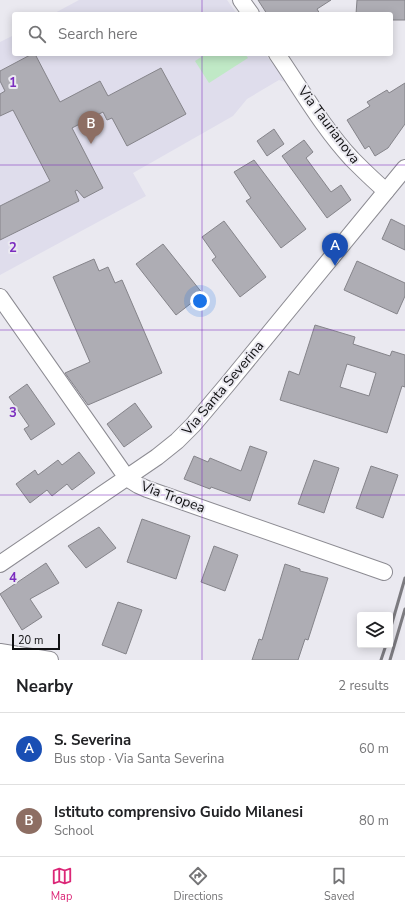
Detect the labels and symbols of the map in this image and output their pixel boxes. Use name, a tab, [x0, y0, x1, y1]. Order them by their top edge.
text: 1	[9, 74, 17, 92]
street label: Via Taurianova	[293, 82, 364, 168]
pin: B	[78, 111, 104, 144]
pin: A	[322, 233, 348, 266]
text: 2	[9, 239, 17, 257]
your location	[190, 291, 210, 311]
street label: Via Santa Severina	[177, 337, 268, 440]
text: 3	[9, 404, 17, 422]
street label: Via Tropea	[137, 476, 208, 517]
text: 4	[9, 569, 17, 587]
scale bar	[12, 632, 60, 651]

